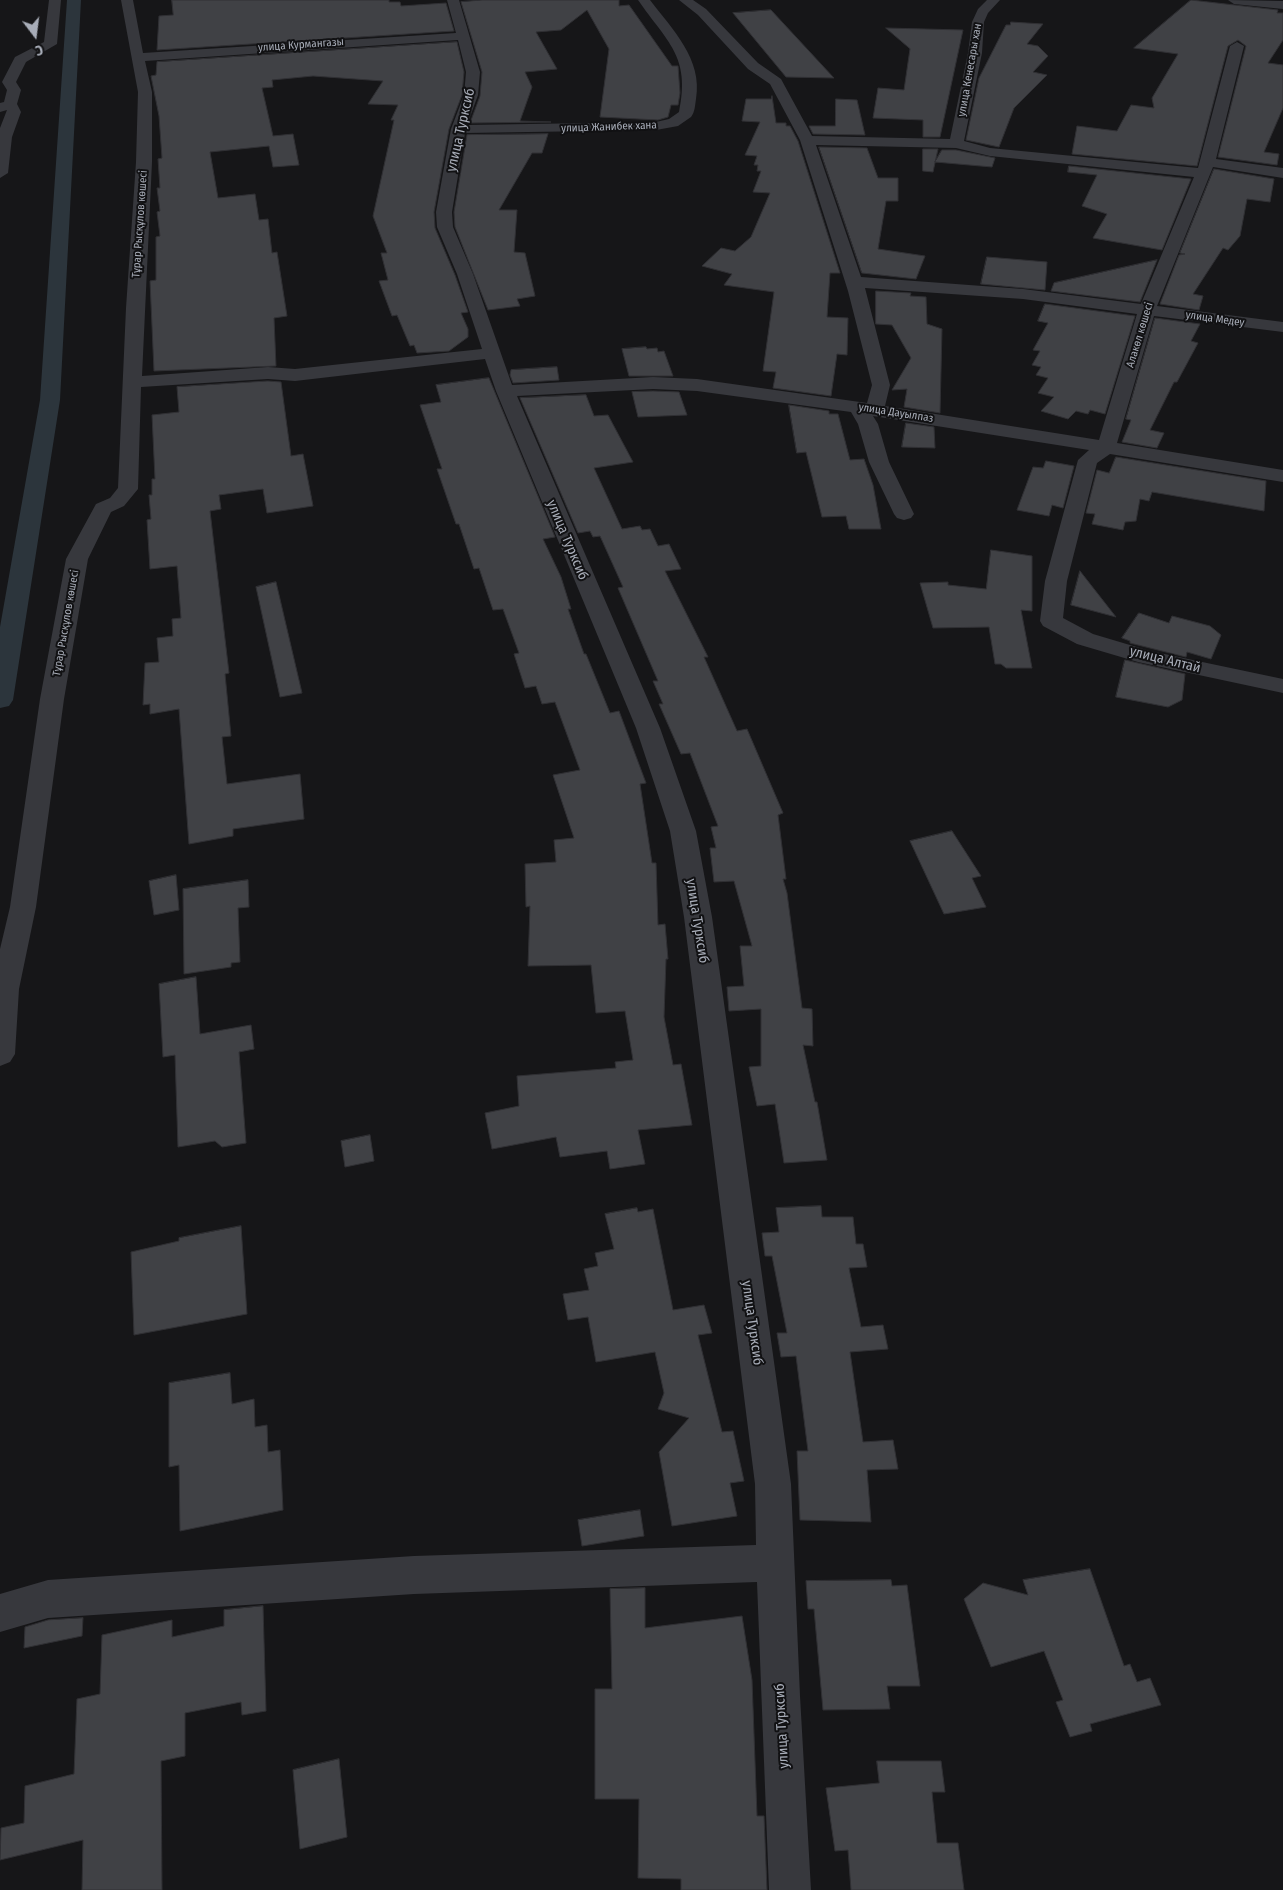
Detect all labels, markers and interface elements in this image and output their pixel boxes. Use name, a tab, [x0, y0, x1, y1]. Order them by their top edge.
north arrow	[10, 10, 60, 60]
street label: улица Кенесары хан	[955, 22, 985, 118]
street label: улица Курмангазы	[258, 35, 344, 55]
text: С	[33, 41, 45, 59]
street label: улица Турксиб	[443, 87, 479, 173]
street label: улица Жанибек хана	[561, 119, 657, 135]
street label: Тұрар Рысқұлов көшесі	[130, 170, 150, 278]
street label: Алакөл көшесі	[1124, 301, 1156, 369]
street label: улица Медеу	[1185, 308, 1245, 330]
street label: улица Дауылпаз	[858, 401, 934, 425]
street label: улица Турксиб	[543, 498, 591, 582]
street label: Тұрар Рысқұлов көшесі	[50, 569, 82, 677]
street label: улица Алтай	[1128, 643, 1202, 677]
street label: улица Турксиб	[682, 878, 712, 964]
street label: улица Турксиб	[738, 1280, 766, 1366]
street label: улица Турксиб	[771, 1683, 793, 1769]

